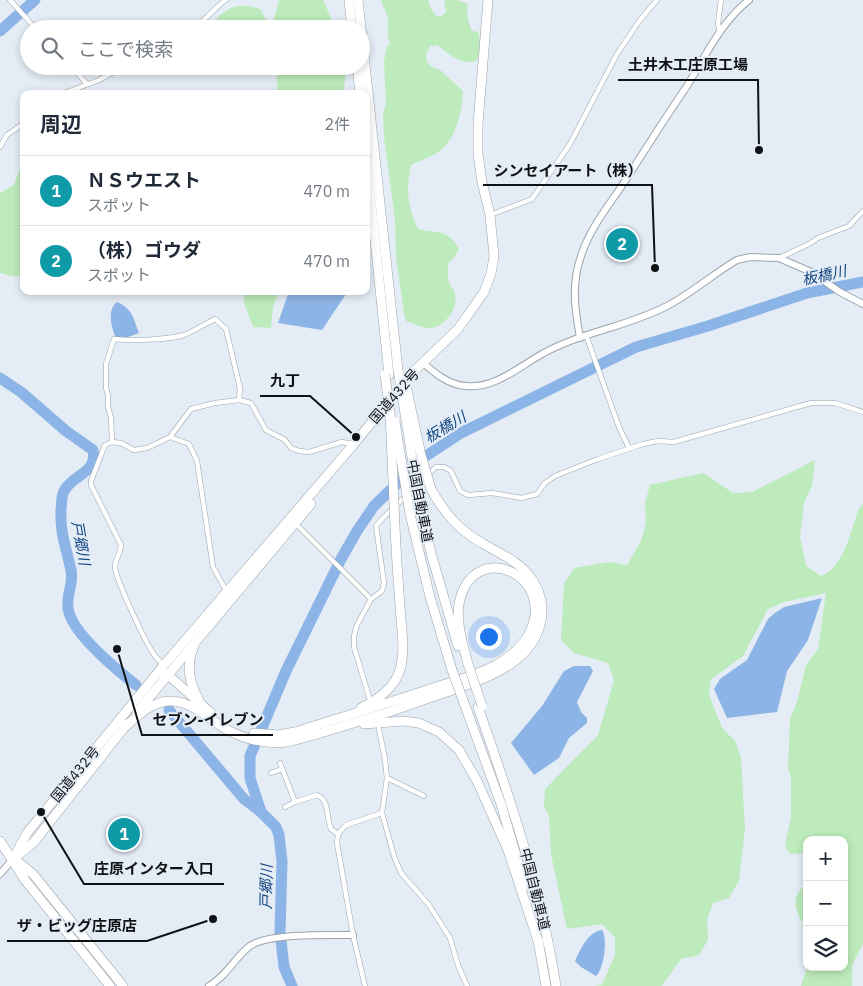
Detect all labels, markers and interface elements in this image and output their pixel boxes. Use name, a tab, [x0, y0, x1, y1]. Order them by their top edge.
search box	[20, 20, 370, 75]
icon: search	[38, 34, 66, 62]
text: ここで検索	[78, 37, 173, 61]
callout: 土井木工庄原工場	[618, 50, 758, 80]
text: 土井木工庄原工場	[628, 55, 748, 74]
text: 周辺	[40, 110, 82, 138]
text: 2件	[324, 114, 350, 134]
callout: シンセイアート（株）	[483, 155, 652, 185]
text: シンセイアート（株）	[493, 161, 643, 180]
text: ＮＳウエスト	[87, 168, 201, 192]
text: 1	[51, 181, 61, 201]
text: 470 m	[303, 181, 350, 201]
text: スポット	[87, 195, 151, 215]
pin: 2	[606, 225, 638, 263]
text: （株）ゴウダ	[87, 238, 201, 262]
text: 2	[51, 251, 61, 271]
text: 470 m	[303, 251, 350, 271]
water label: 板橋川	[800, 261, 850, 289]
text: スポット	[87, 265, 151, 285]
street label: 国道432号	[365, 365, 423, 427]
callout: 九丁	[260, 366, 310, 396]
text: 九丁	[270, 371, 300, 390]
water label: 板橋川	[421, 406, 471, 447]
street label: 中国自動車道	[403, 458, 437, 544]
water label: 戸郷川	[68, 519, 95, 569]
your location	[476, 624, 502, 650]
callout: セブン-イレブン	[142, 705, 273, 735]
text: セブン-イレブン	[152, 710, 264, 729]
street label: 国道432号	[47, 742, 103, 806]
pin: 1	[108, 815, 140, 853]
map controls	[803, 836, 848, 971]
button: +	[803, 836, 848, 881]
street label: 中国自動車道	[516, 846, 554, 932]
callout: 庄原インター入口	[84, 854, 224, 884]
text: 庄原インター入口	[94, 859, 214, 878]
water label: 戸郷川	[256, 862, 276, 910]
button: −	[803, 881, 848, 926]
callout: ザ・ビッグ庄原店	[7, 911, 147, 941]
text: ザ・ビッグ庄原店	[17, 916, 137, 935]
button: layers	[803, 926, 848, 971]

